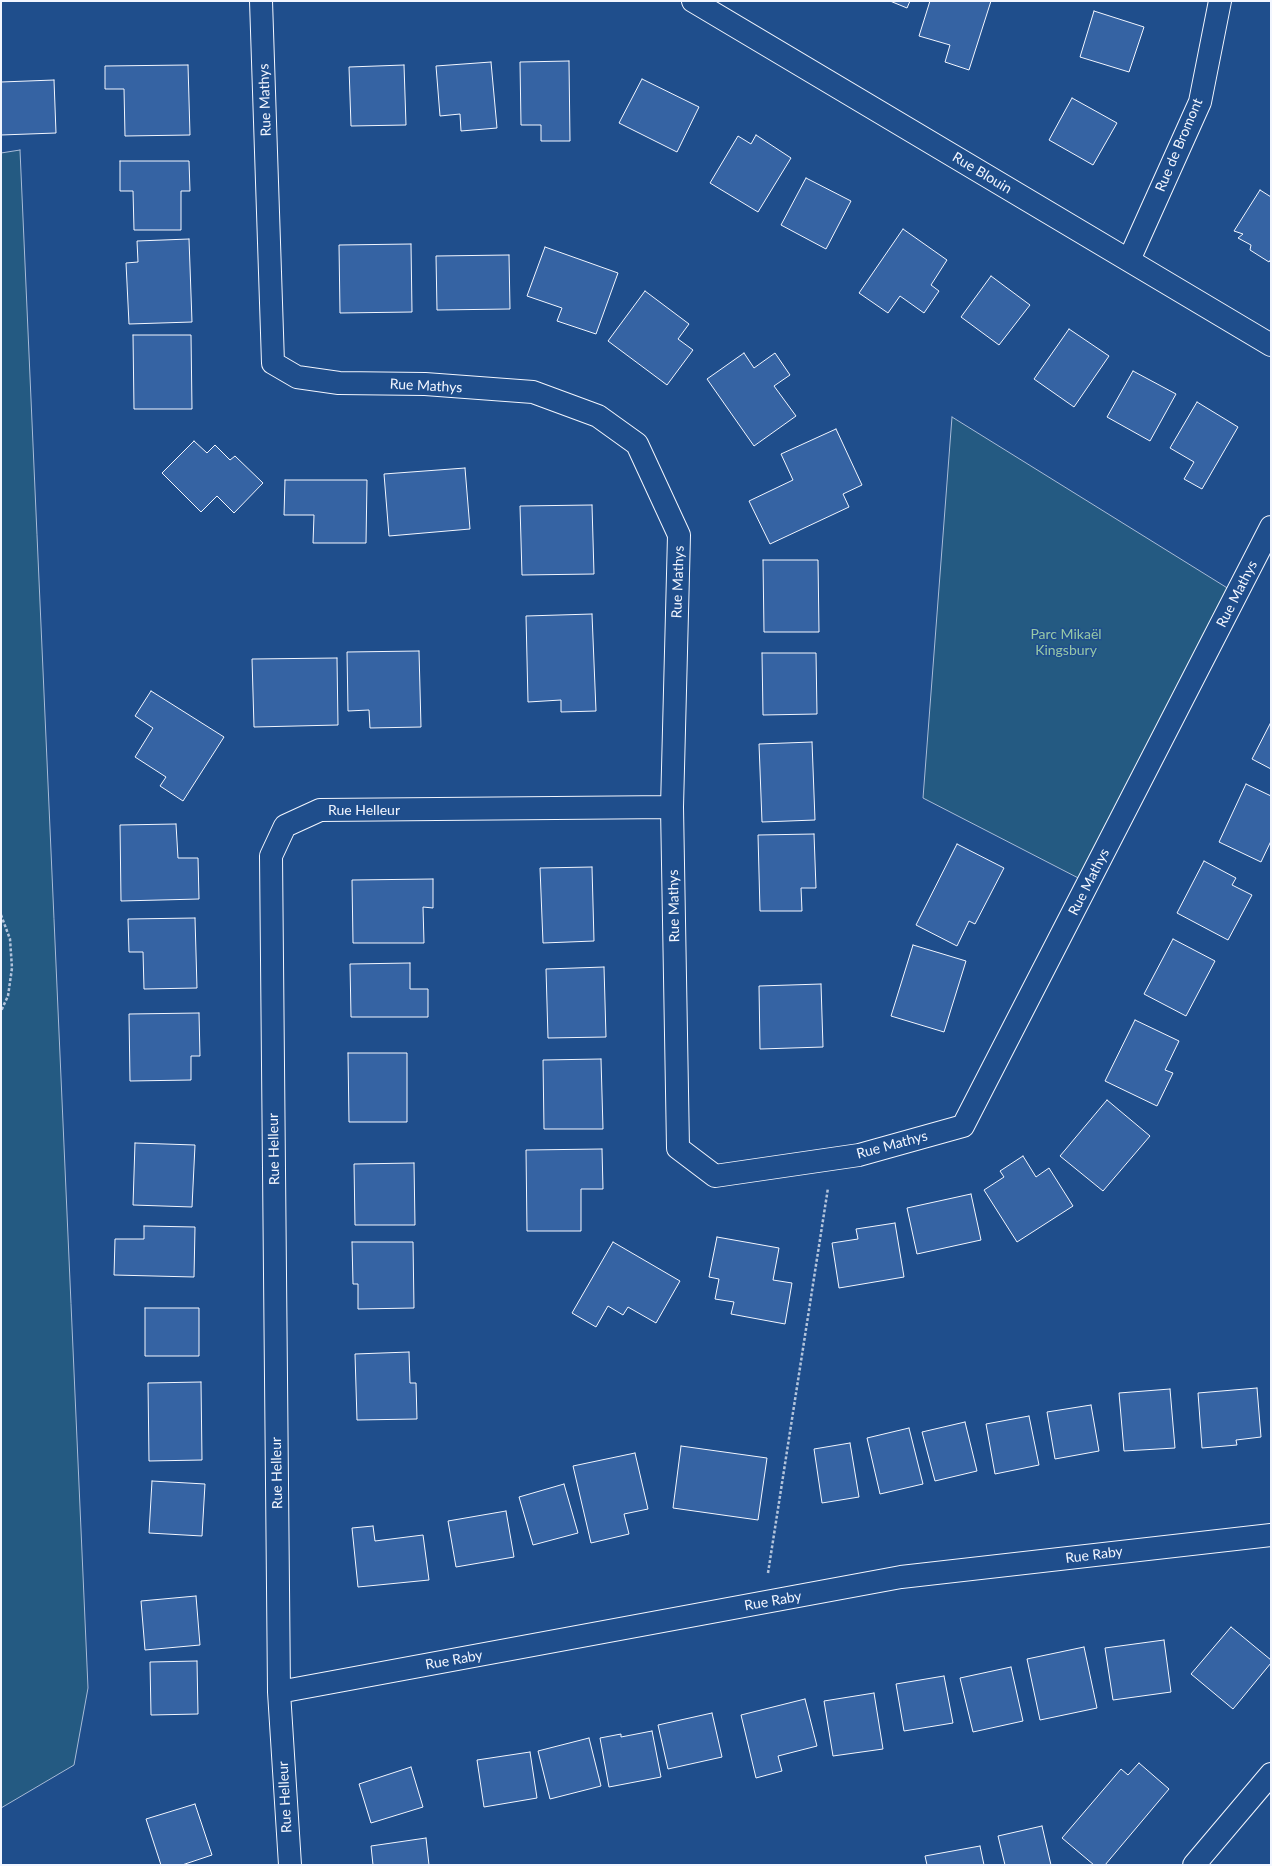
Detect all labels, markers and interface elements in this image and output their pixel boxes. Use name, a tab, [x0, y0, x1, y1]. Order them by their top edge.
street label: Rue Mathys	[255, 63, 275, 137]
street label: Rue de Bromont	[1152, 96, 1206, 194]
street label: Rue Blouin	[949, 149, 1015, 197]
street label: Rue Mathys	[389, 376, 463, 396]
street label: Rue Mathys	[668, 545, 688, 619]
street label: Rue Mathys	[1213, 558, 1261, 630]
park label: Parc Mikaël Kingsbury	[1030, 626, 1102, 658]
street label: Rue Helleur	[328, 802, 400, 818]
street label: Rue Mathys	[1065, 846, 1113, 918]
street label: Rue Mathys	[665, 869, 683, 943]
street label: Rue Helleur	[265, 1113, 283, 1185]
street label: Rue Mathys	[855, 1127, 929, 1163]
street label: Rue Helleur	[268, 1437, 286, 1509]
street label: Rue Raby	[1064, 1543, 1124, 1567]
street label: Rue Raby	[743, 1588, 803, 1614]
street label: Rue Raby	[424, 1647, 484, 1673]
street label: Rue Helleur	[275, 1761, 295, 1833]

